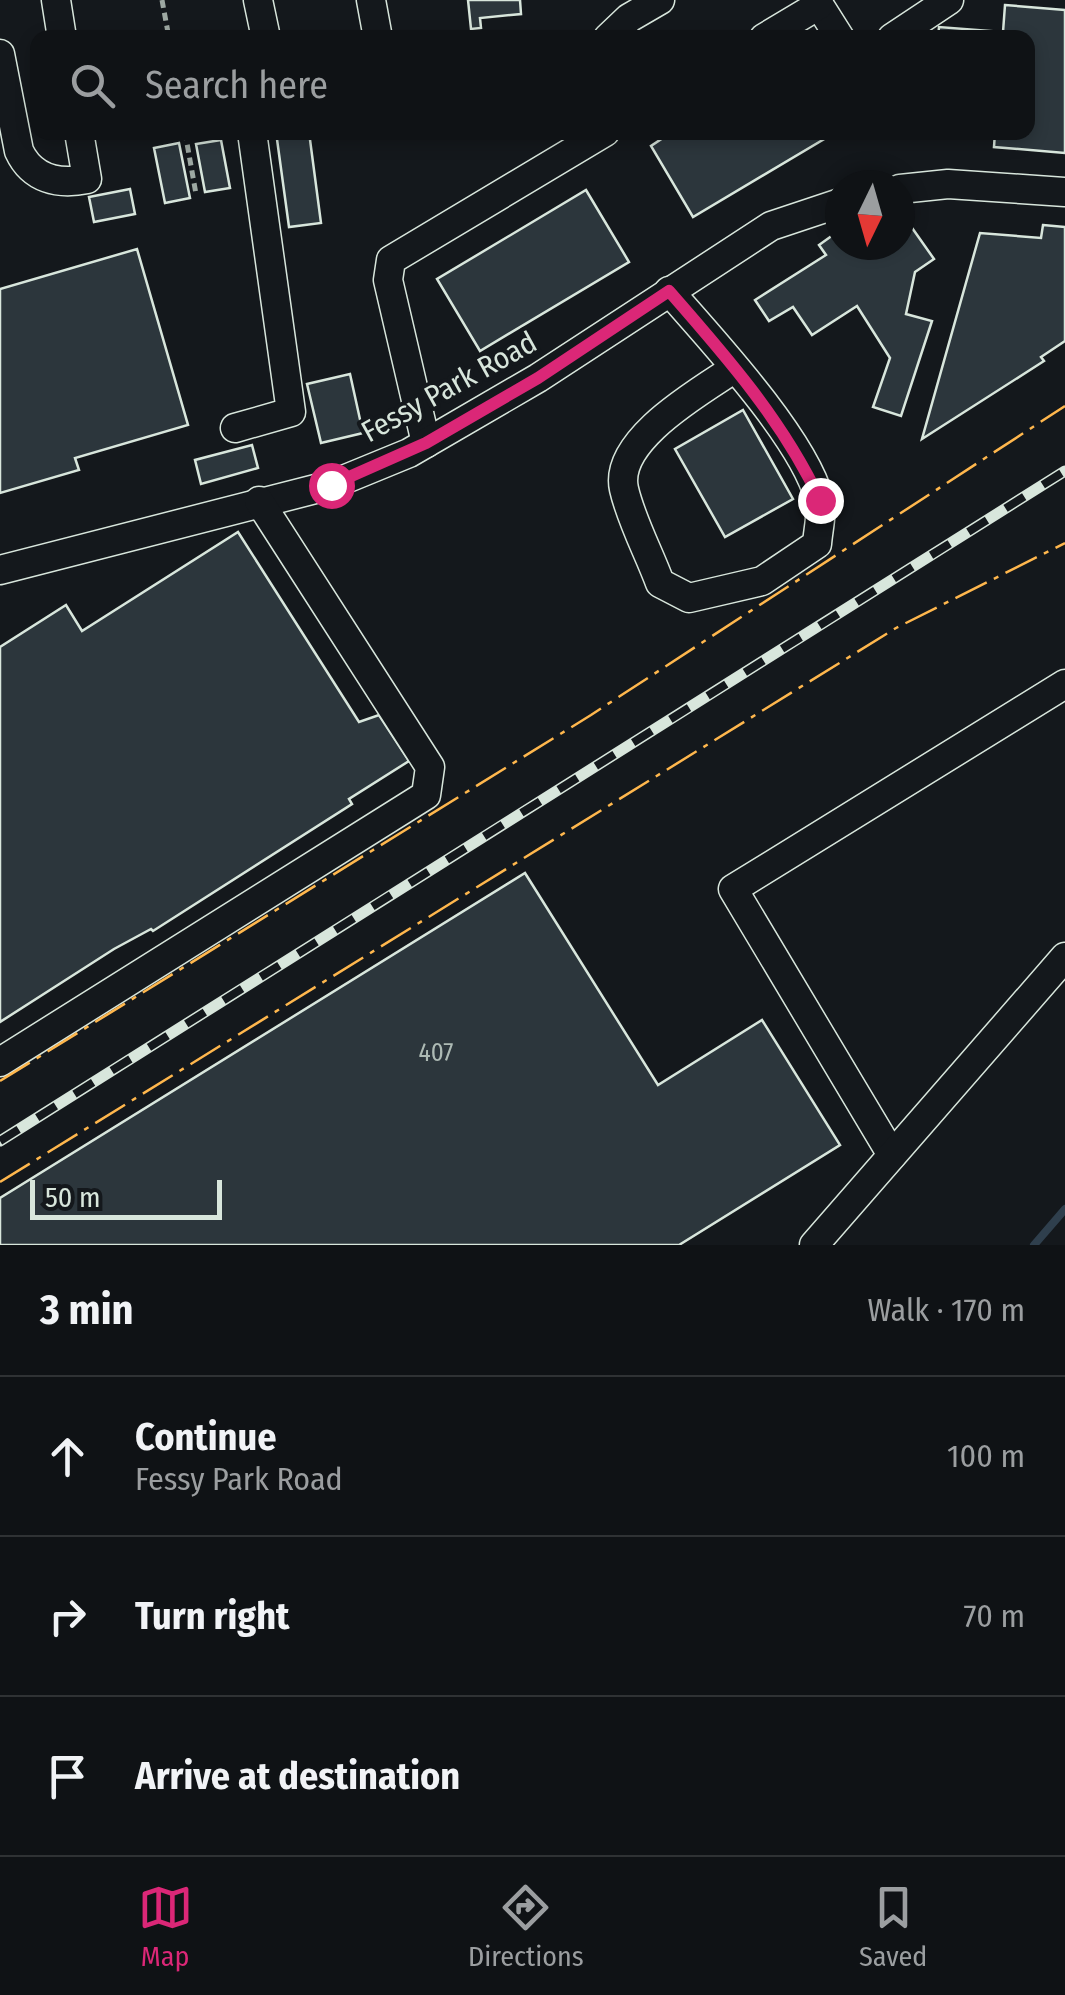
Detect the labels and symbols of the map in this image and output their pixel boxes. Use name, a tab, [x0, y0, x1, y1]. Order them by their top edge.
north arrow	[825, 170, 915, 260]
street label: Fessy Park Road	[355, 324, 543, 450]
route start	[309, 463, 355, 509]
route end	[798, 478, 844, 524]
house number: 407	[419, 1038, 453, 1068]
scale bar	[30, 1175, 222, 1220]

